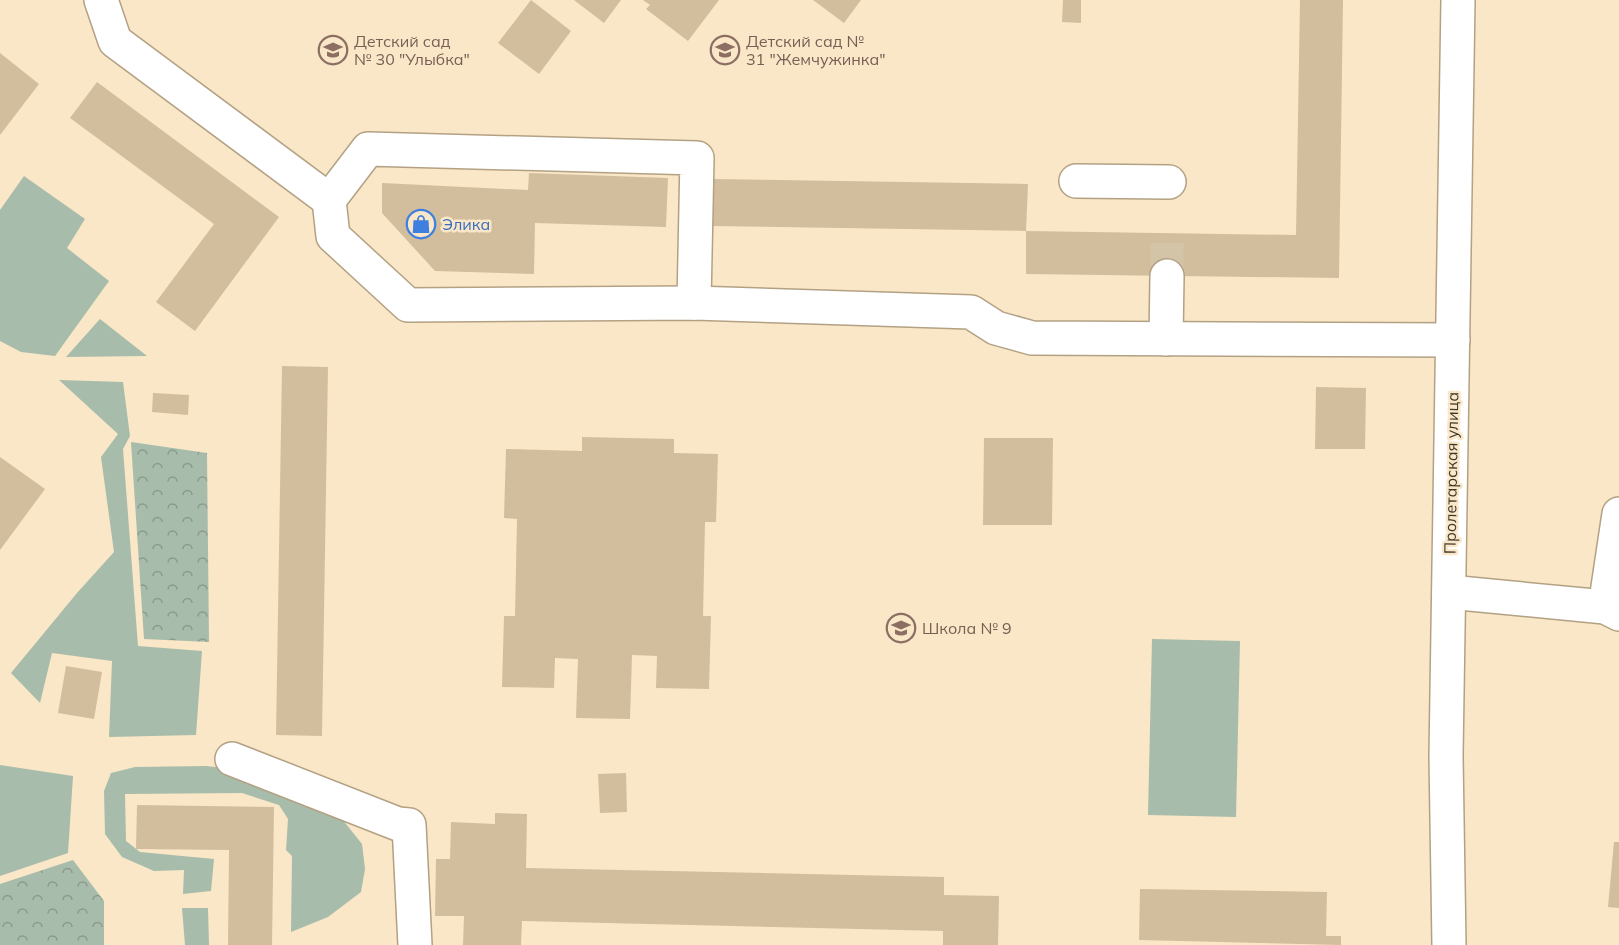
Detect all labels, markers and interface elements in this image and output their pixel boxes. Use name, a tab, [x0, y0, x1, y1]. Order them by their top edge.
place label: Детский сад № 30 "Улыбка"	[354, 31, 470, 69]
place label: Детский сад № 31 "Жемчужинка"	[746, 31, 885, 69]
school or university icon: Детский сад № 30 "Улыбка"	[317, 34, 349, 66]
school or university icon: Детский сад № 31 "Жемчужинка"	[709, 34, 741, 66]
shop icon: Элика	[405, 208, 437, 240]
place label: Элика	[442, 214, 490, 234]
street label: Пролетарская улица	[1440, 392, 1462, 554]
school or university icon: Школа № 9	[885, 612, 917, 644]
place label: Школа № 9	[922, 618, 1012, 638]

